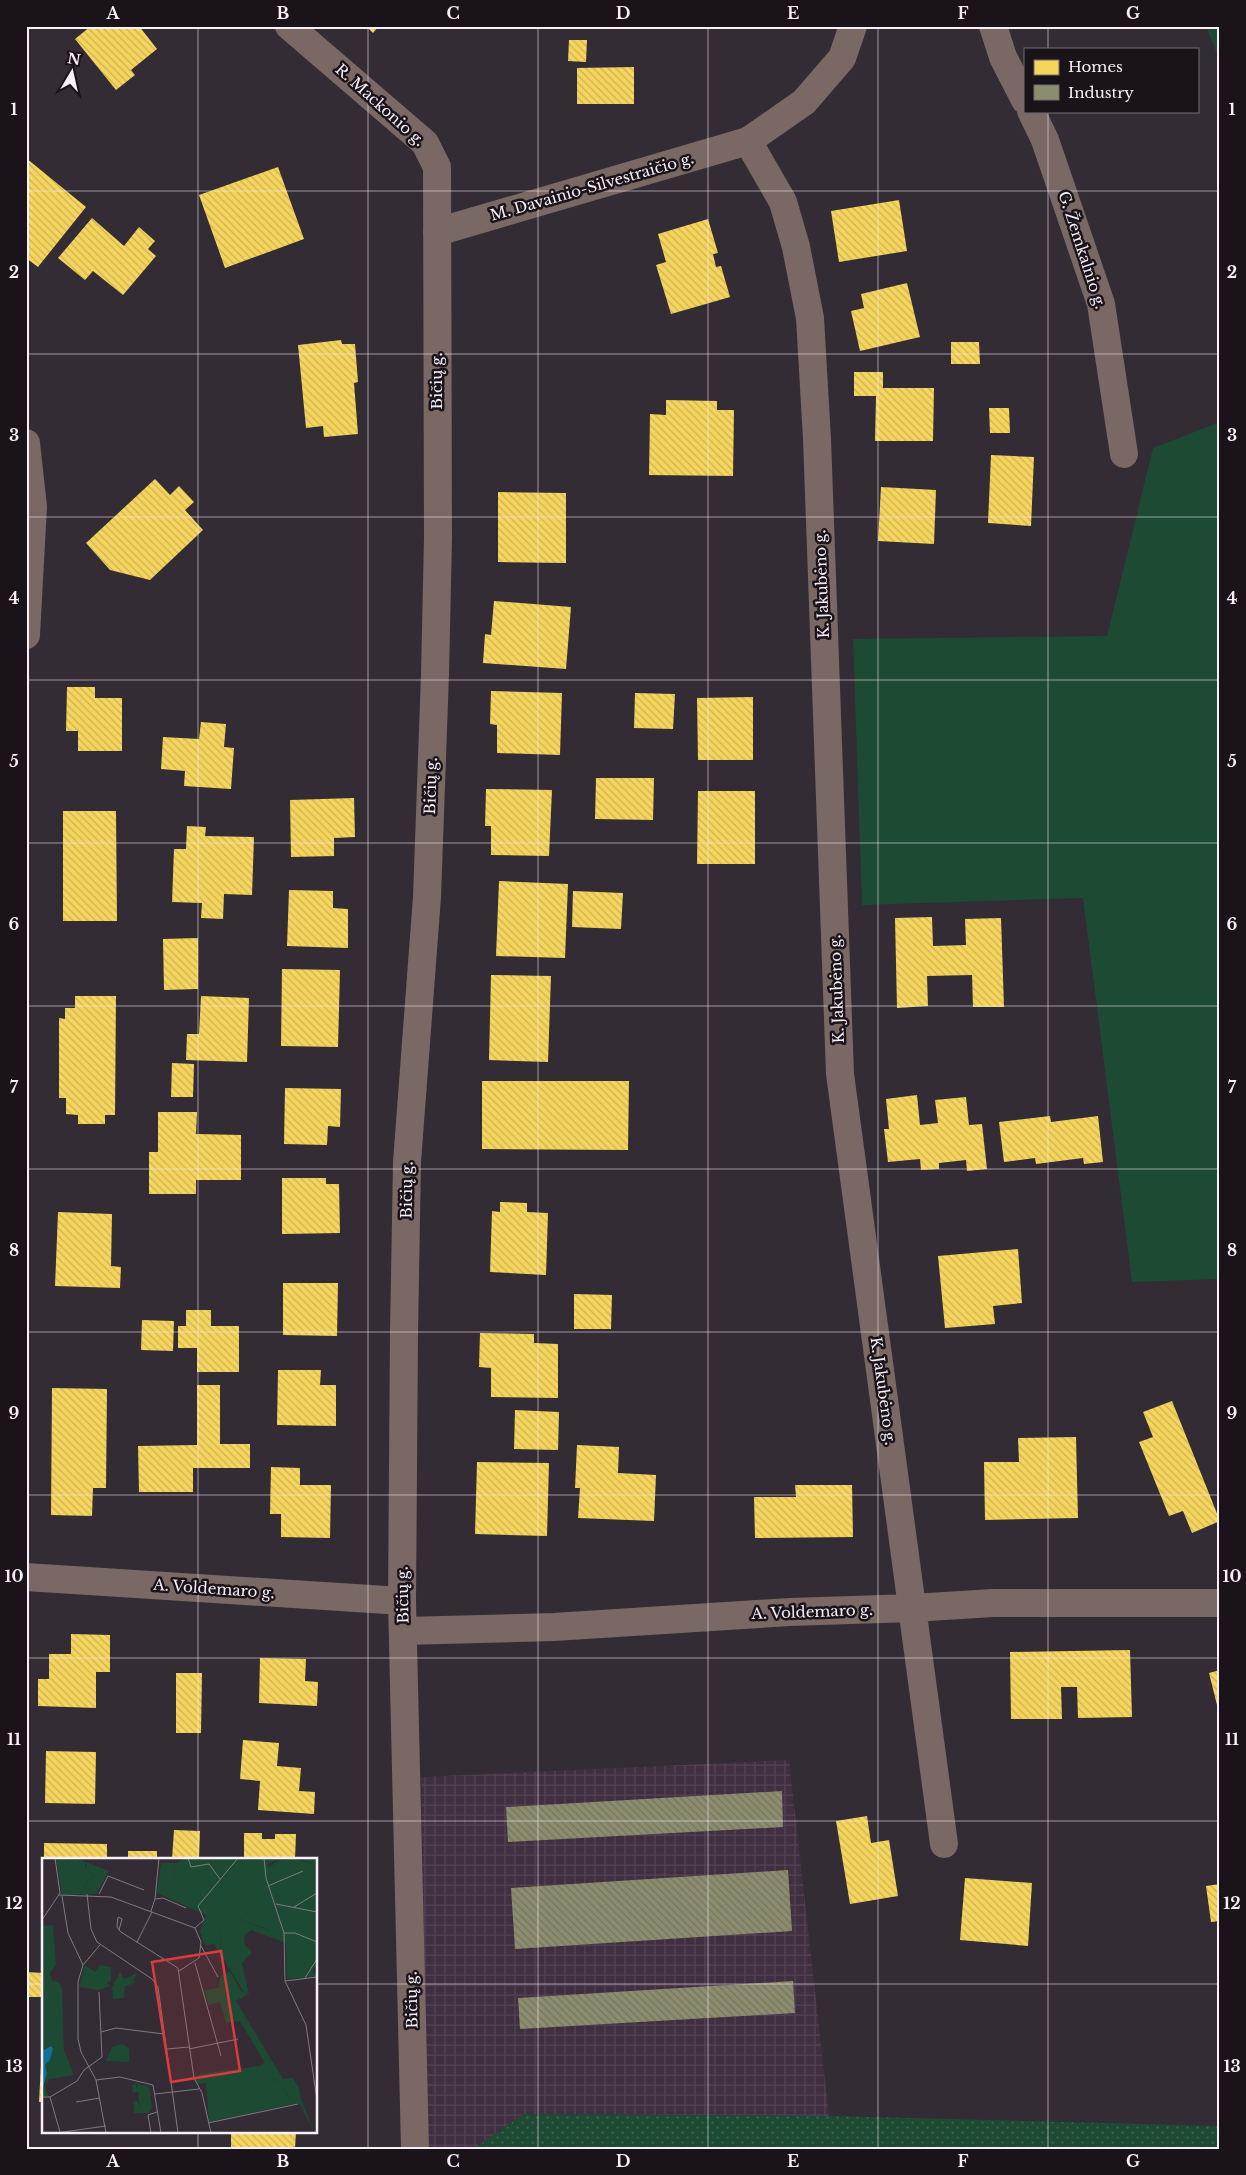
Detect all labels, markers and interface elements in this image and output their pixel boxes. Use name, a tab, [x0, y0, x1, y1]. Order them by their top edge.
text: A	[106, 3, 121, 23]
text: B	[277, 3, 290, 23]
text: C	[446, 3, 460, 23]
text: D	[616, 3, 630, 23]
text: E	[787, 3, 799, 23]
text: F	[957, 3, 969, 23]
text: G	[1126, 3, 1140, 23]
north arrow	[48, 48, 98, 98]
legend	[1024, 48, 1198, 112]
text: N	[66, 49, 82, 69]
text: Homes	[1068, 57, 1123, 76]
street label: R. Mackonio g.	[332, 59, 429, 150]
text: Industry	[1068, 83, 1134, 102]
text: 1	[11, 99, 18, 119]
text: 1	[1229, 99, 1236, 119]
street label: M. Davainio-Silvestraičio g.	[488, 148, 696, 225]
street label: G. Žemkalnio g.	[1055, 189, 1110, 311]
text: 2	[9, 262, 19, 282]
text: 2	[1227, 262, 1237, 282]
street label: Bičių g.	[427, 352, 446, 410]
text: 3	[9, 425, 19, 445]
text: 3	[1227, 425, 1237, 445]
street label: K. Jakubėno g.	[810, 529, 833, 639]
text: 4	[9, 588, 19, 608]
text: 4	[1227, 588, 1237, 608]
text: 5	[9, 751, 19, 771]
text: 5	[1227, 751, 1237, 771]
street label: Bičių g.	[420, 757, 441, 815]
text: 6	[9, 914, 20, 934]
text: 6	[1227, 914, 1238, 934]
street label: K. Jakubėno g.	[825, 934, 848, 1044]
text: 7	[10, 1077, 19, 1097]
text: 7	[1228, 1077, 1237, 1097]
street label: Bičių g.	[397, 1161, 416, 1219]
text: 8	[9, 1240, 19, 1260]
text: 8	[1227, 1240, 1237, 1260]
street label: K. Jakubėno g.	[867, 1336, 900, 1446]
text: 9	[9, 1403, 20, 1423]
text: 9	[1227, 1403, 1238, 1423]
text: 10	[4, 1566, 24, 1586]
street label: Bičių g.	[393, 1566, 412, 1624]
text: 10	[1222, 1566, 1242, 1586]
street label: A. Voldemaro g.	[152, 1575, 275, 1602]
street label: A. Voldemaro g.	[750, 1600, 873, 1623]
text: 11	[7, 1729, 21, 1749]
text: 11	[1225, 1729, 1239, 1749]
inset map	[42, 1858, 318, 2132]
text: 12	[5, 1893, 23, 1913]
text: 12	[1223, 1893, 1241, 1913]
street label: Bičių g.	[402, 1971, 421, 2029]
text: 13	[5, 2056, 23, 2076]
text: 13	[1223, 2056, 1241, 2076]
text: A	[106, 2151, 121, 2171]
text: B	[277, 2151, 290, 2171]
text: C	[446, 2151, 460, 2171]
text: D	[616, 2151, 630, 2171]
text: E	[787, 2151, 799, 2171]
text: F	[957, 2151, 969, 2171]
text: G	[1126, 2151, 1140, 2171]

